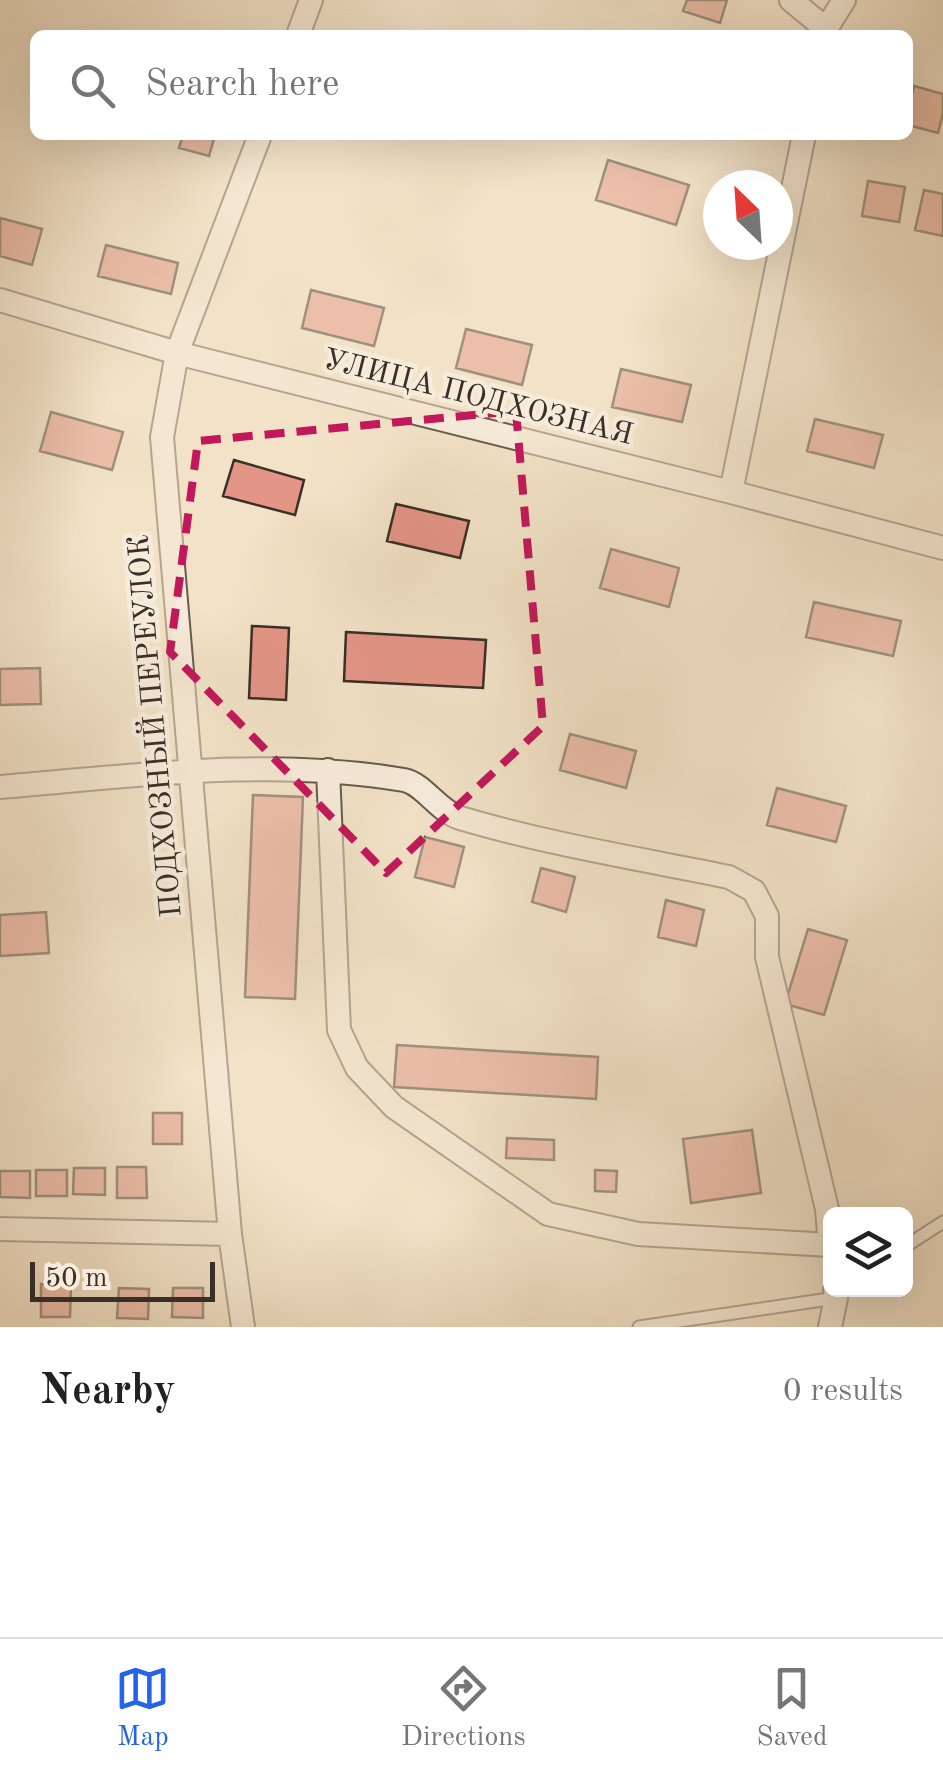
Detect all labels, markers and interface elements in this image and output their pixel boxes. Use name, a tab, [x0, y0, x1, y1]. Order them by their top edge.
search box	[30, 30, 913, 140]
icon: search	[65, 58, 120, 113]
text: Search here	[145, 66, 340, 104]
north arrow	[703, 170, 793, 260]
street label: УЛИЦА ПОДХОЗНАЯ	[320, 345, 636, 451]
street label: ПОДХОЗНЫЙ ПЕРЕУЛОК	[118, 533, 188, 919]
map controls	[823, 1207, 913, 1297]
button: layers	[823, 1207, 913, 1297]
scale bar	[30, 1257, 215, 1302]
text: 50 m	[45, 1265, 108, 1293]
text: Nearby	[40, 1371, 176, 1413]
text: 0 results	[783, 1376, 903, 1408]
tab: Map	[115, 1661, 170, 1756]
tab: Directions	[401, 1661, 526, 1756]
tab: Saved	[756, 1661, 828, 1756]

